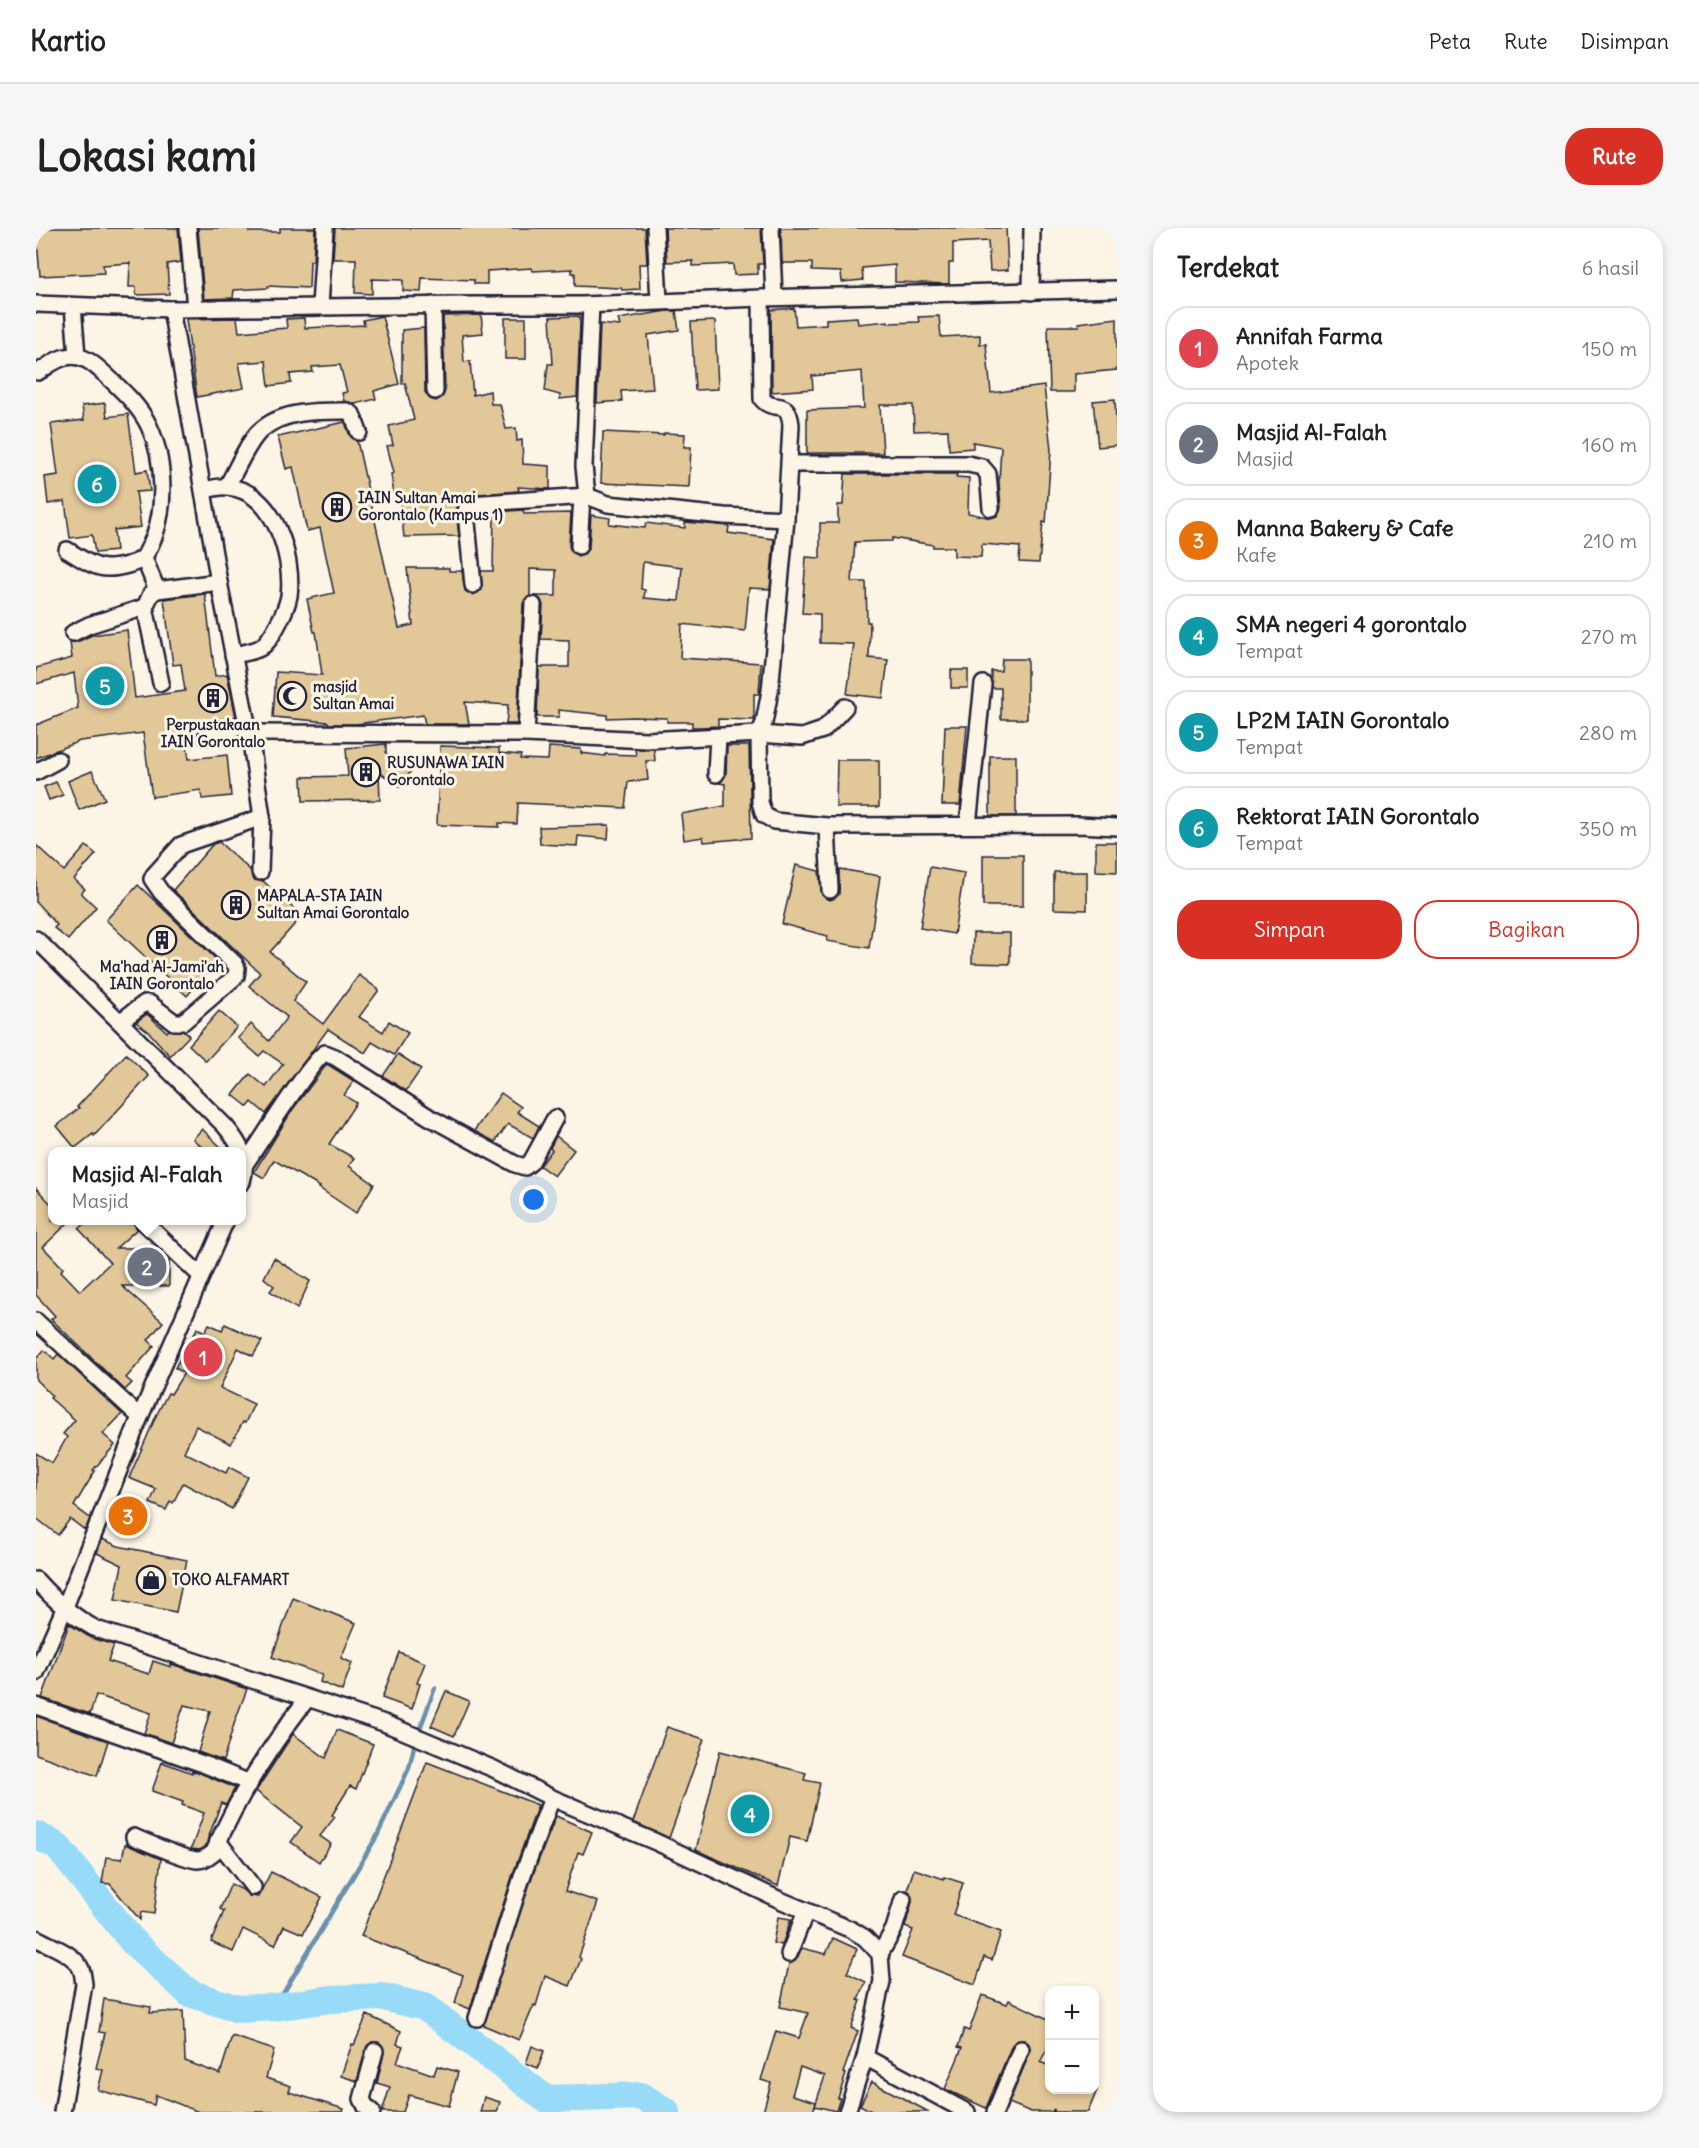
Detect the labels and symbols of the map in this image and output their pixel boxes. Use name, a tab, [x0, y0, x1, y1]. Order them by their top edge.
pin: 6	[78, 462, 116, 506]
place label: IAIN Sultan Amai Gorontalo (Kampus 1)	[358, 488, 503, 525]
building icon: IAIN Sultan Amai Gorontalo (Kampus 1)	[321, 491, 353, 523]
pin: 5	[86, 664, 124, 708]
place label: masjid Sultan Amai	[313, 677, 394, 713]
mosque icon: masjid Sultan Amai	[276, 680, 308, 712]
building icon: Perpustakaan IAIN Gorontalo	[197, 682, 229, 714]
place label: Perpustakaan IAIN Gorontalo	[161, 715, 266, 751]
place label: RUSUNAWA IAIN Gorontalo	[387, 753, 505, 789]
building icon: RUSUNAWA IAIN Gorontalo	[350, 756, 382, 788]
place label: MAPALA-STA IAIN Sultan Amai Gorontalo	[257, 886, 410, 922]
building icon: MAPALA-STA IAIN Sultan Amai Gorontalo	[220, 889, 252, 921]
building icon: Ma'had Al-Jami'ah IAIN Gorontalo	[146, 924, 178, 956]
place label: Ma'had Al-Jami'ah IAIN Gorontalo	[100, 957, 224, 993]
your location	[519, 1185, 548, 1214]
pin: 2	[128, 1244, 166, 1290]
pin: 1	[184, 1334, 222, 1380]
pin: 3	[108, 1494, 148, 1538]
shop icon: TOKO ALFAMART	[135, 1564, 167, 1596]
place label: TOKO ALFAMART	[172, 1570, 289, 1589]
pin: 4	[730, 1792, 770, 1836]

